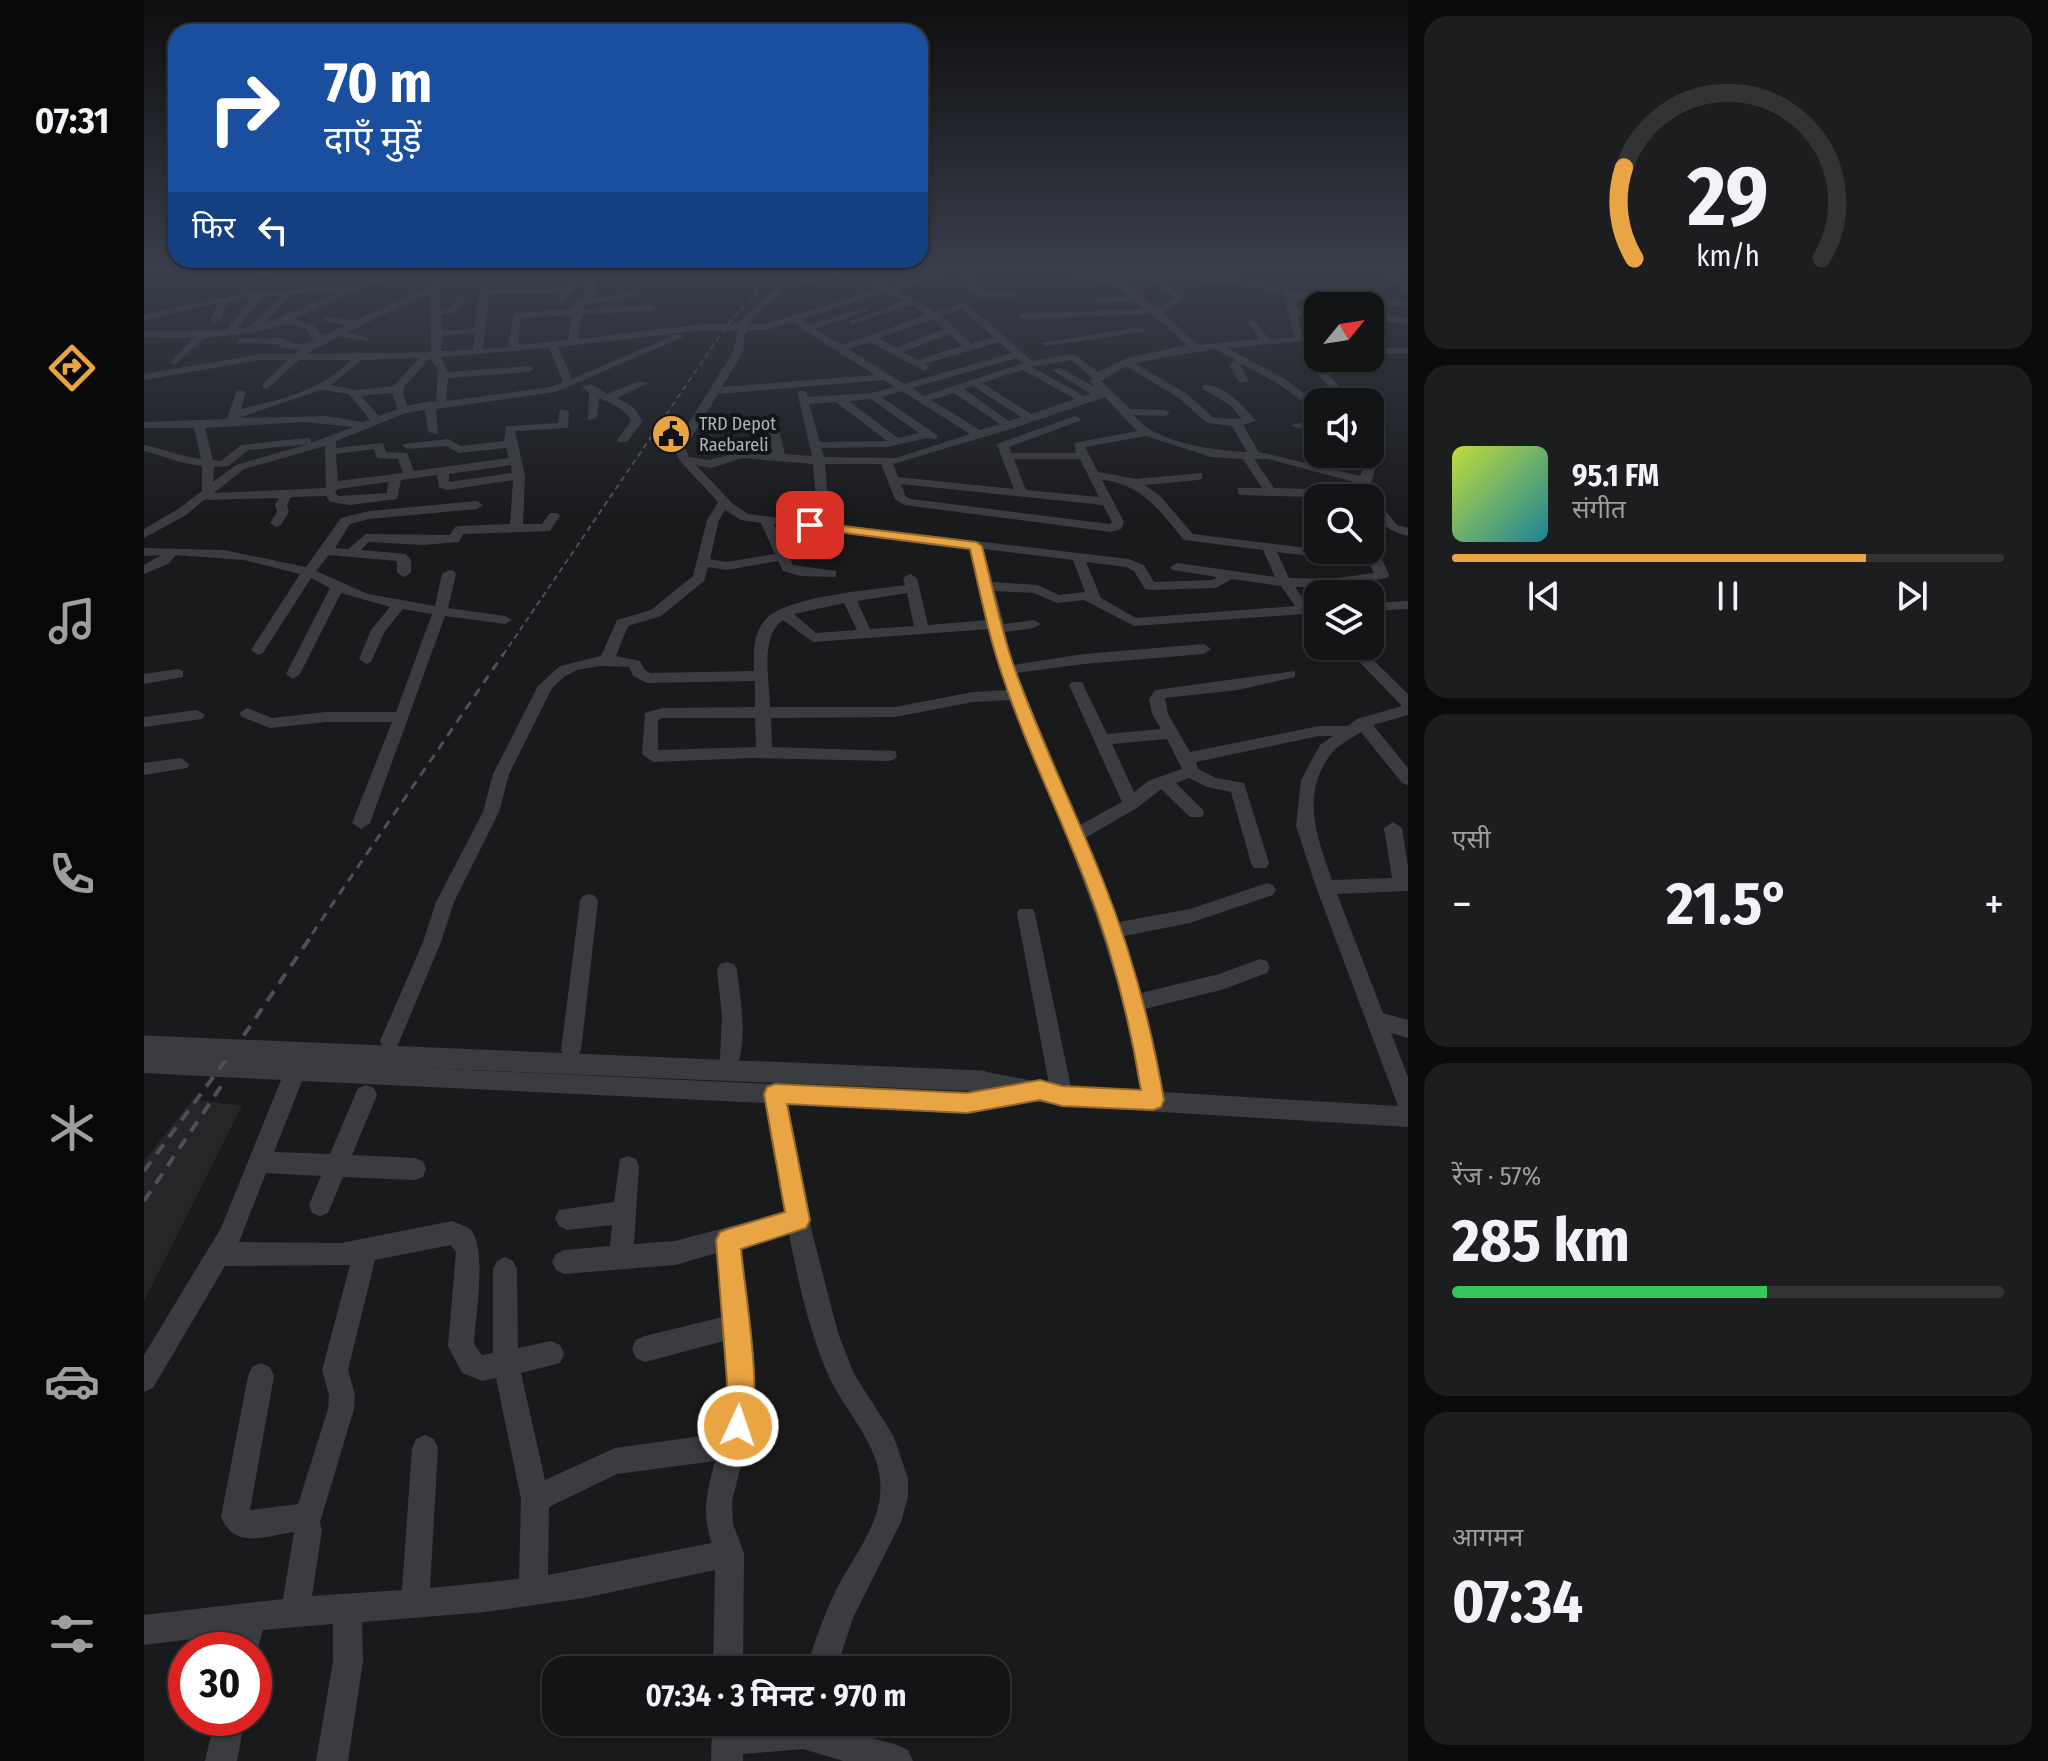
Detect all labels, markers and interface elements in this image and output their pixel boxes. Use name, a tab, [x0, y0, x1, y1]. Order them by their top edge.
text: 70 m	[324, 50, 432, 117]
icon: right	[192, 56, 296, 160]
text: 07:31	[35, 99, 109, 143]
text: दाएँ मुड़ें	[324, 118, 422, 162]
text: 29	[1686, 146, 1769, 246]
icon: left	[251, 208, 295, 252]
text: फिर	[192, 210, 235, 246]
text: km/h	[1696, 239, 1760, 274]
north arrow	[1304, 292, 1384, 372]
map controls	[1304, 292, 1384, 660]
icon: directions	[44, 340, 100, 396]
button: sound	[1304, 388, 1384, 468]
public building icon: TRD Depot Raebareli	[650, 413, 692, 455]
place label: TRD Depot Raebareli	[699, 413, 776, 456]
text: 95.1 FM	[1572, 458, 1659, 494]
button: search	[1304, 484, 1384, 564]
pin	[776, 491, 844, 559]
text: संगीत	[1572, 494, 1626, 525]
icon: arrive	[788, 503, 832, 547]
icon: previous	[1522, 574, 1566, 618]
icon: pause	[1706, 574, 1750, 618]
icon: next	[1890, 574, 1934, 618]
button: layers	[1304, 580, 1384, 660]
icon: music	[44, 593, 100, 649]
text: एसी	[1452, 824, 1491, 855]
icon: phone	[44, 846, 100, 902]
text: 21.5°	[1666, 868, 1790, 940]
text: −	[1452, 878, 1472, 931]
text: +	[1984, 878, 2004, 931]
icon: climate	[44, 1100, 100, 1156]
text: रेंज · 57%	[1452, 1161, 1541, 1192]
text: 285 km	[1452, 1205, 1630, 1277]
icon: car	[44, 1353, 100, 1409]
position arrow	[696, 1384, 780, 1468]
text: आगमन	[1452, 1522, 1523, 1553]
text: 07:34	[1452, 1566, 1583, 1638]
icon: filters	[44, 1606, 100, 1662]
speed limit sign: 30	[168, 1632, 272, 1736]
text: 07:34 · 3 मिनट · 970 m	[646, 1678, 906, 1714]

